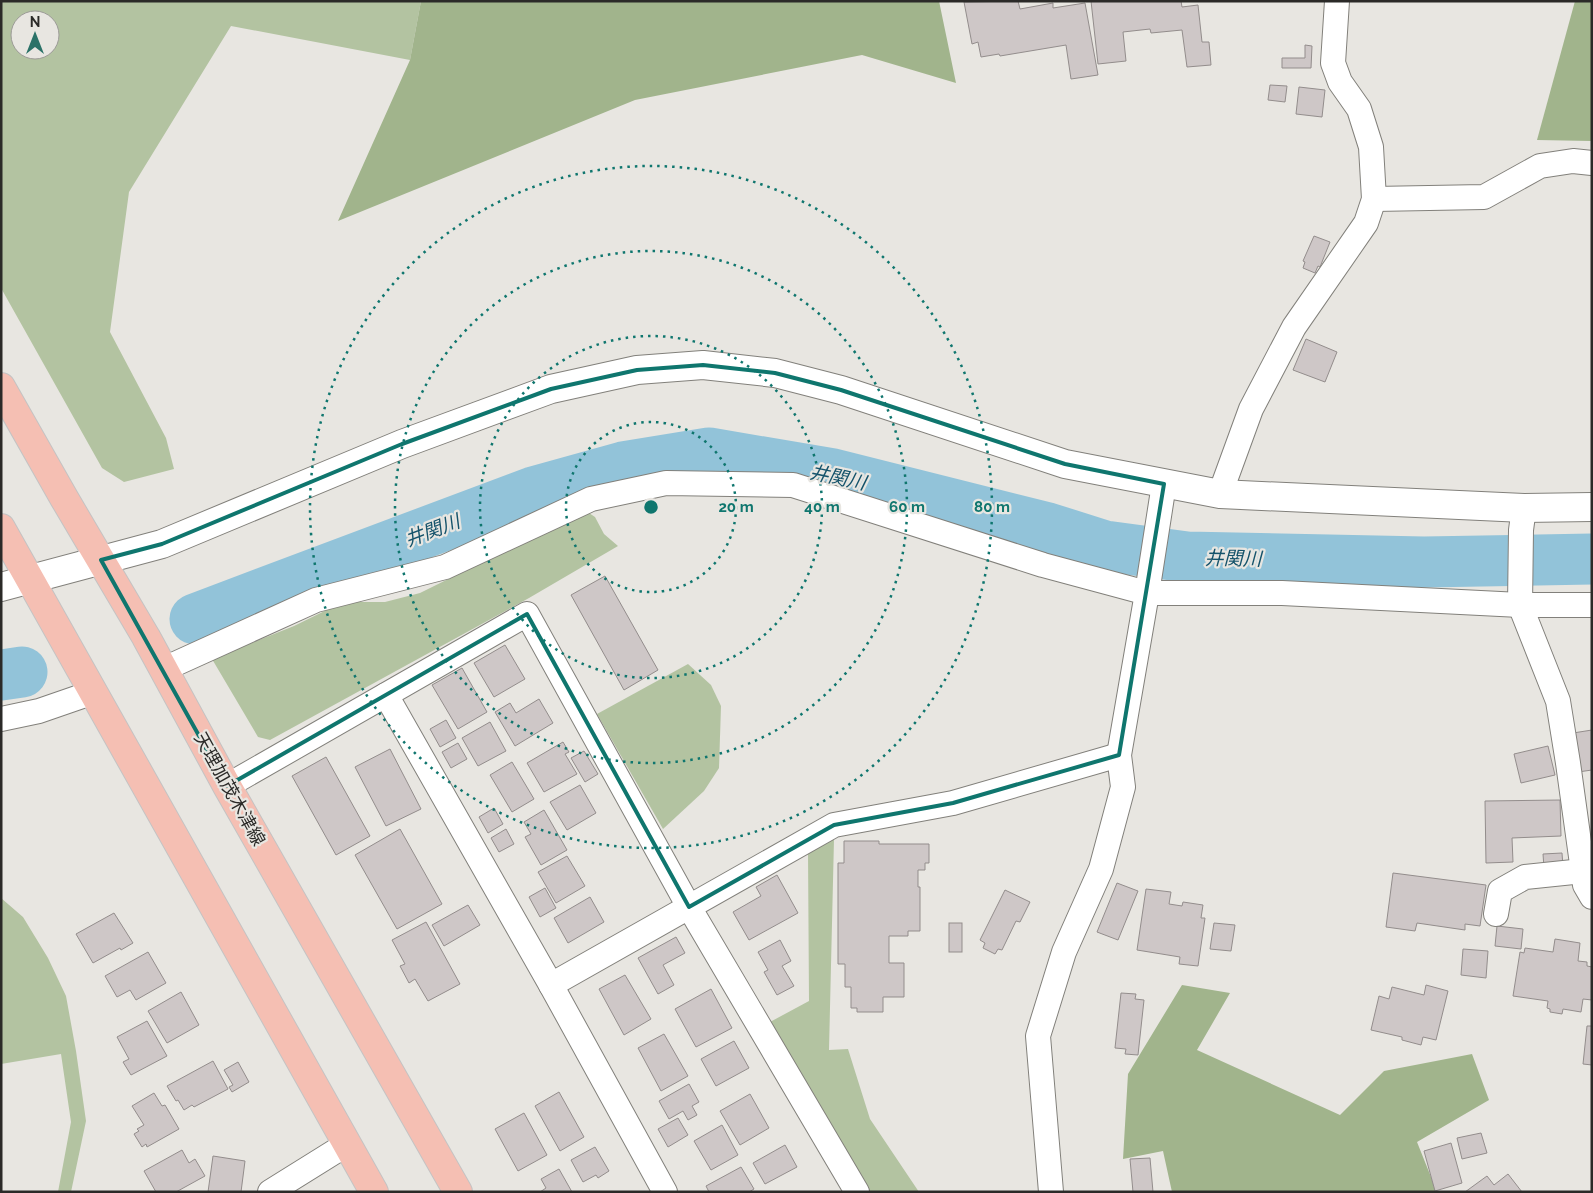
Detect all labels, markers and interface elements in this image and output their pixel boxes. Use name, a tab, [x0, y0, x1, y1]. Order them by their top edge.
north arrow	[10, 10, 60, 60]
text: N	[30, 14, 40, 30]
water label: 井関川	[808, 460, 870, 494]
centre of rings	[642, 498, 660, 516]
text: 20 m	[718, 498, 754, 516]
text: 40 m	[804, 498, 840, 516]
text: 60 m	[889, 498, 925, 516]
text: 80 m	[974, 498, 1010, 516]
water label: 井関川	[401, 509, 464, 550]
water label: 井関川	[1204, 547, 1264, 570]
street label: 天理加茂木津線	[190, 729, 270, 849]

